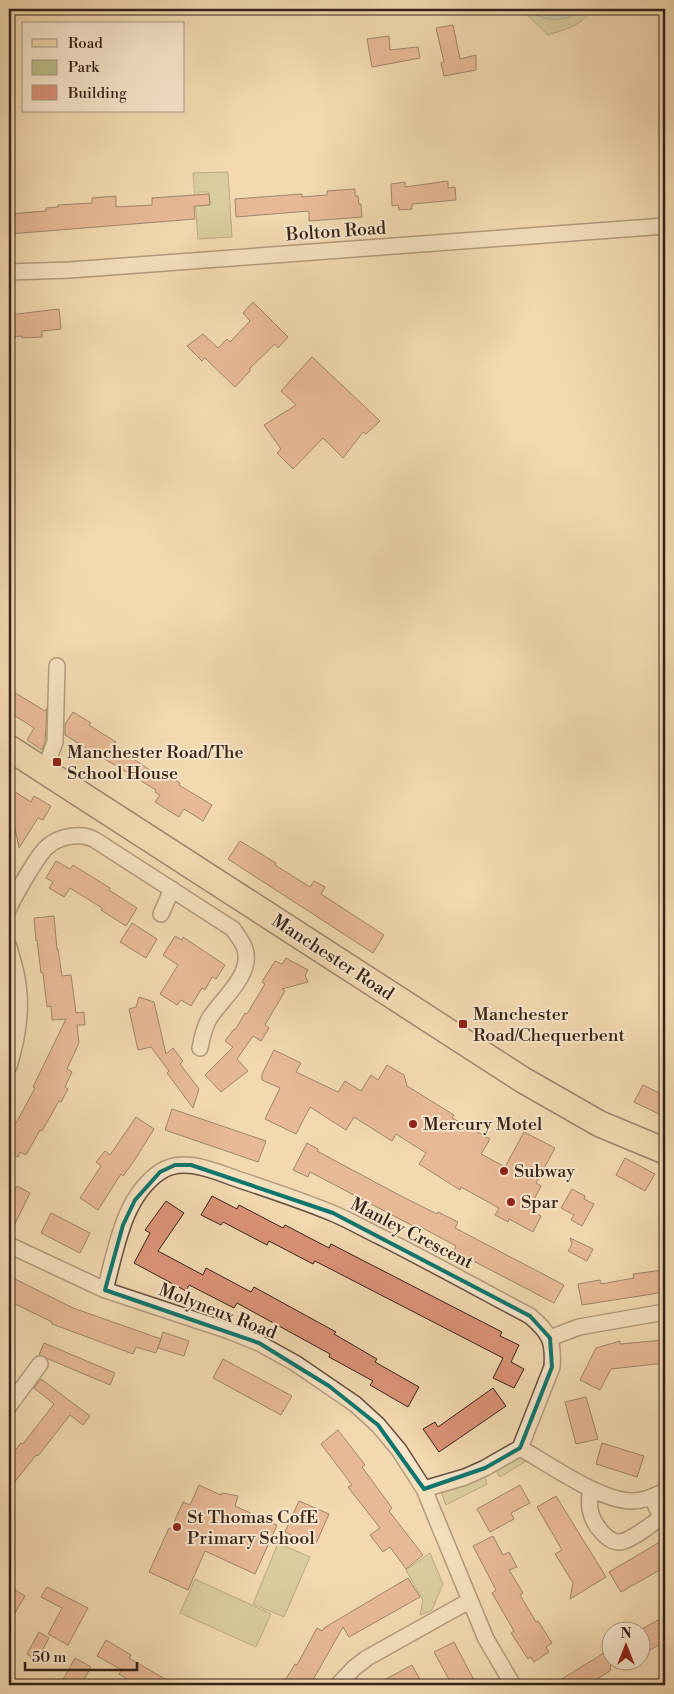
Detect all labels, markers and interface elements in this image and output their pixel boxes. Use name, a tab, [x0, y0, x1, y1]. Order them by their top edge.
legend	[22, 22, 185, 112]
text: Road	[68, 34, 103, 53]
text: Park	[68, 58, 100, 77]
text: Building	[67, 84, 127, 103]
street label: Bolton Road	[284, 216, 388, 247]
place label: Manchester Road/The School House	[67, 741, 244, 785]
marker: Manchester Road/The School House	[51, 756, 63, 768]
street label: Manchester Road	[267, 909, 399, 1006]
place label: Manchester Road/Chequerbent	[473, 1003, 626, 1047]
marker: Manchester Road/Chequerbent	[457, 1018, 469, 1030]
place label: Mercury Motel	[423, 1113, 543, 1136]
marker: Mercury Motel	[407, 1118, 419, 1130]
place label: Subway	[514, 1160, 575, 1183]
marker: Subway	[498, 1165, 510, 1177]
place label: Spar	[521, 1191, 559, 1214]
street label: Manley Crescent	[346, 1193, 478, 1275]
marker: Spar	[505, 1196, 517, 1208]
street label: Molyneux Road	[155, 1278, 281, 1345]
place label: St Thomas CofE Primary School	[187, 1506, 318, 1550]
marker: St Thomas CofE Primary School	[171, 1521, 183, 1533]
north arrow	[602, 1622, 652, 1672]
text: N	[620, 1625, 632, 1643]
scale bar	[25, 1639, 138, 1671]
text: 50 m	[32, 1648, 66, 1667]

